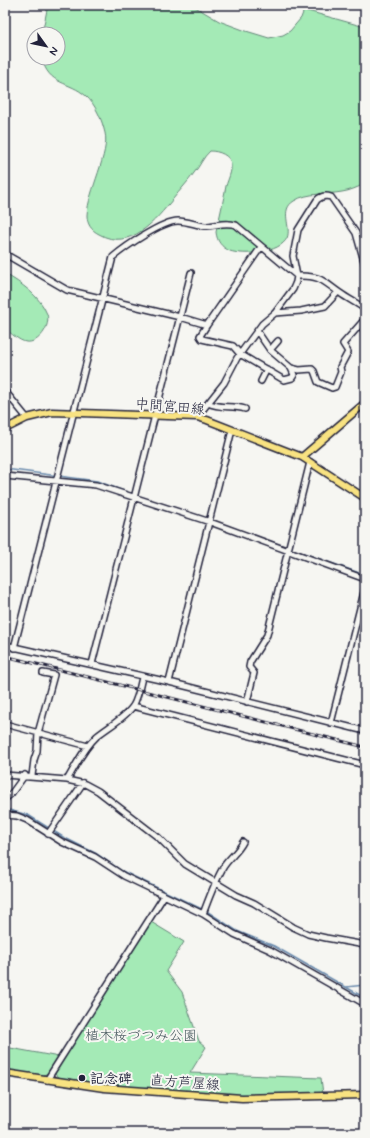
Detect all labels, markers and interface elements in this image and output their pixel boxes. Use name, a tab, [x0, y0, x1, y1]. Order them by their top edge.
north arrow	[26, 26, 66, 66]
text: N	[46, 44, 61, 58]
street label: 中間宮田線	[134, 395, 206, 419]
park label: 植木桜づつみ公園	[85, 1027, 197, 1045]
place label: 記念碑	[90, 1070, 132, 1088]
street label: 直方芦屋線	[149, 1072, 220, 1094]
marker: 記念碑	[77, 1073, 87, 1083]

